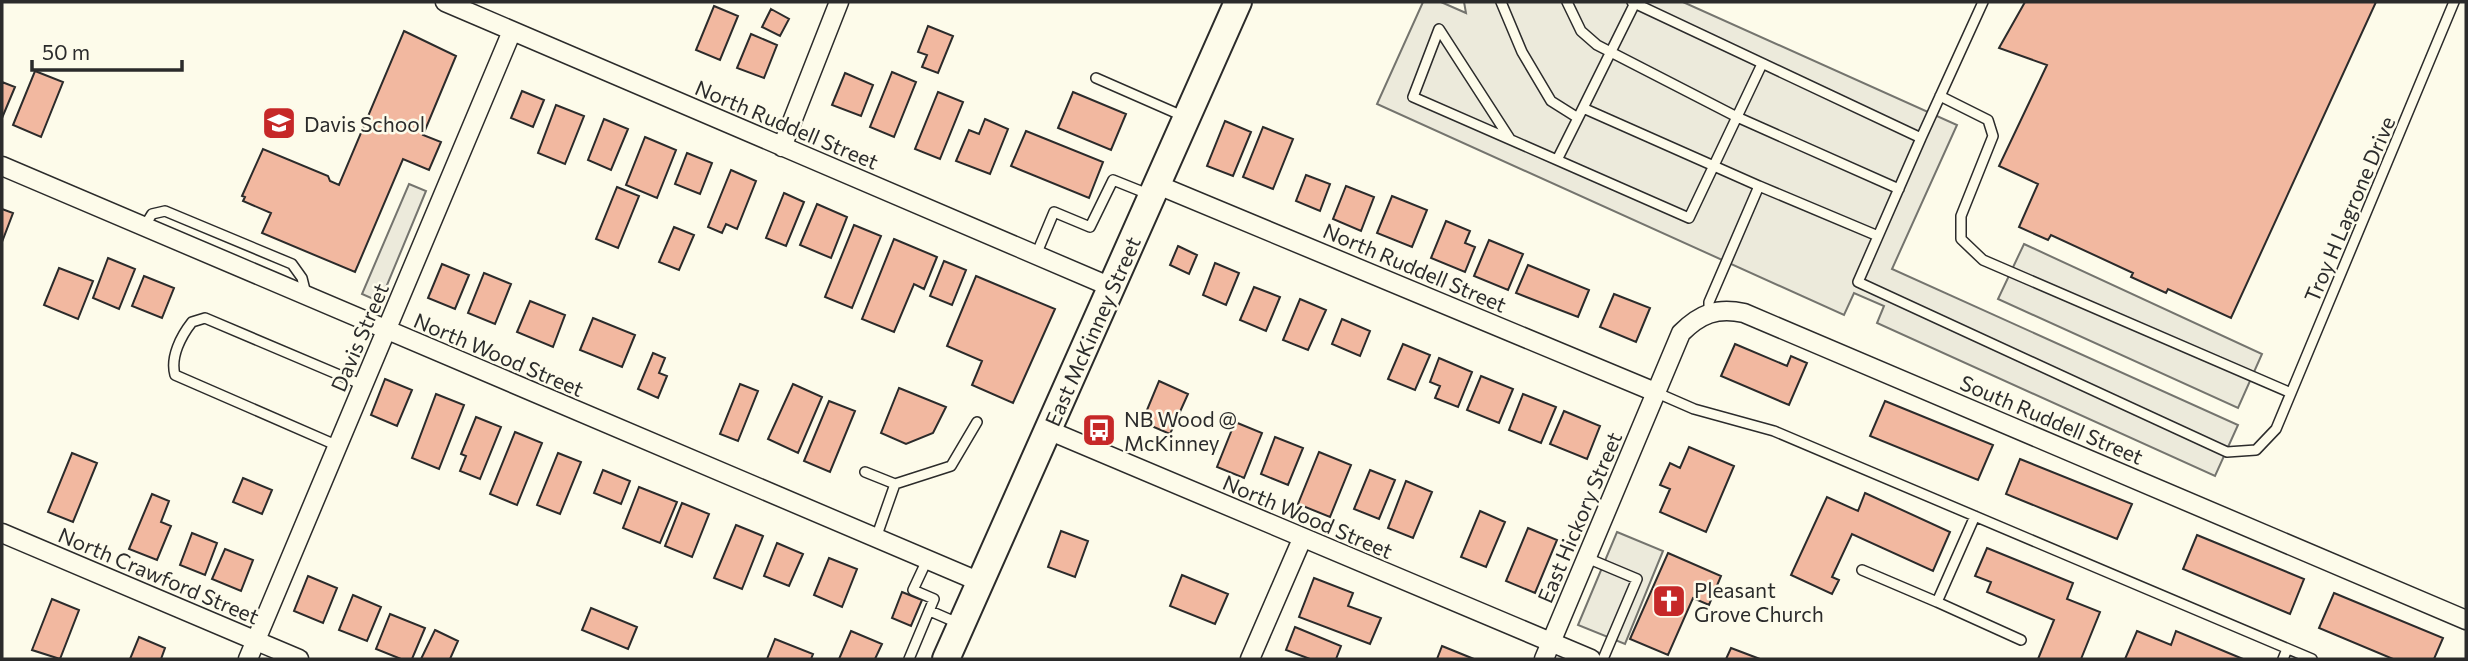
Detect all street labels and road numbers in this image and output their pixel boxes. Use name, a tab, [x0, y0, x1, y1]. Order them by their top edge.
street label: North Ruddell Street	[692, 74, 882, 174]
street label: Troy H Lagrone Drive	[2299, 112, 2399, 306]
street label: North Ruddell Street	[1320, 217, 1510, 317]
street label: East McKinney Street	[1039, 232, 1145, 430]
street label: Davis Street	[325, 279, 393, 395]
street label: North Wood Street	[410, 307, 588, 401]
street label: South Ruddell Street	[1957, 369, 2147, 469]
street label: East Hickory Street	[1532, 428, 1626, 606]
street label: North Wood Street	[1219, 469, 1397, 563]
street label: North Crawford Street	[55, 521, 263, 629]

